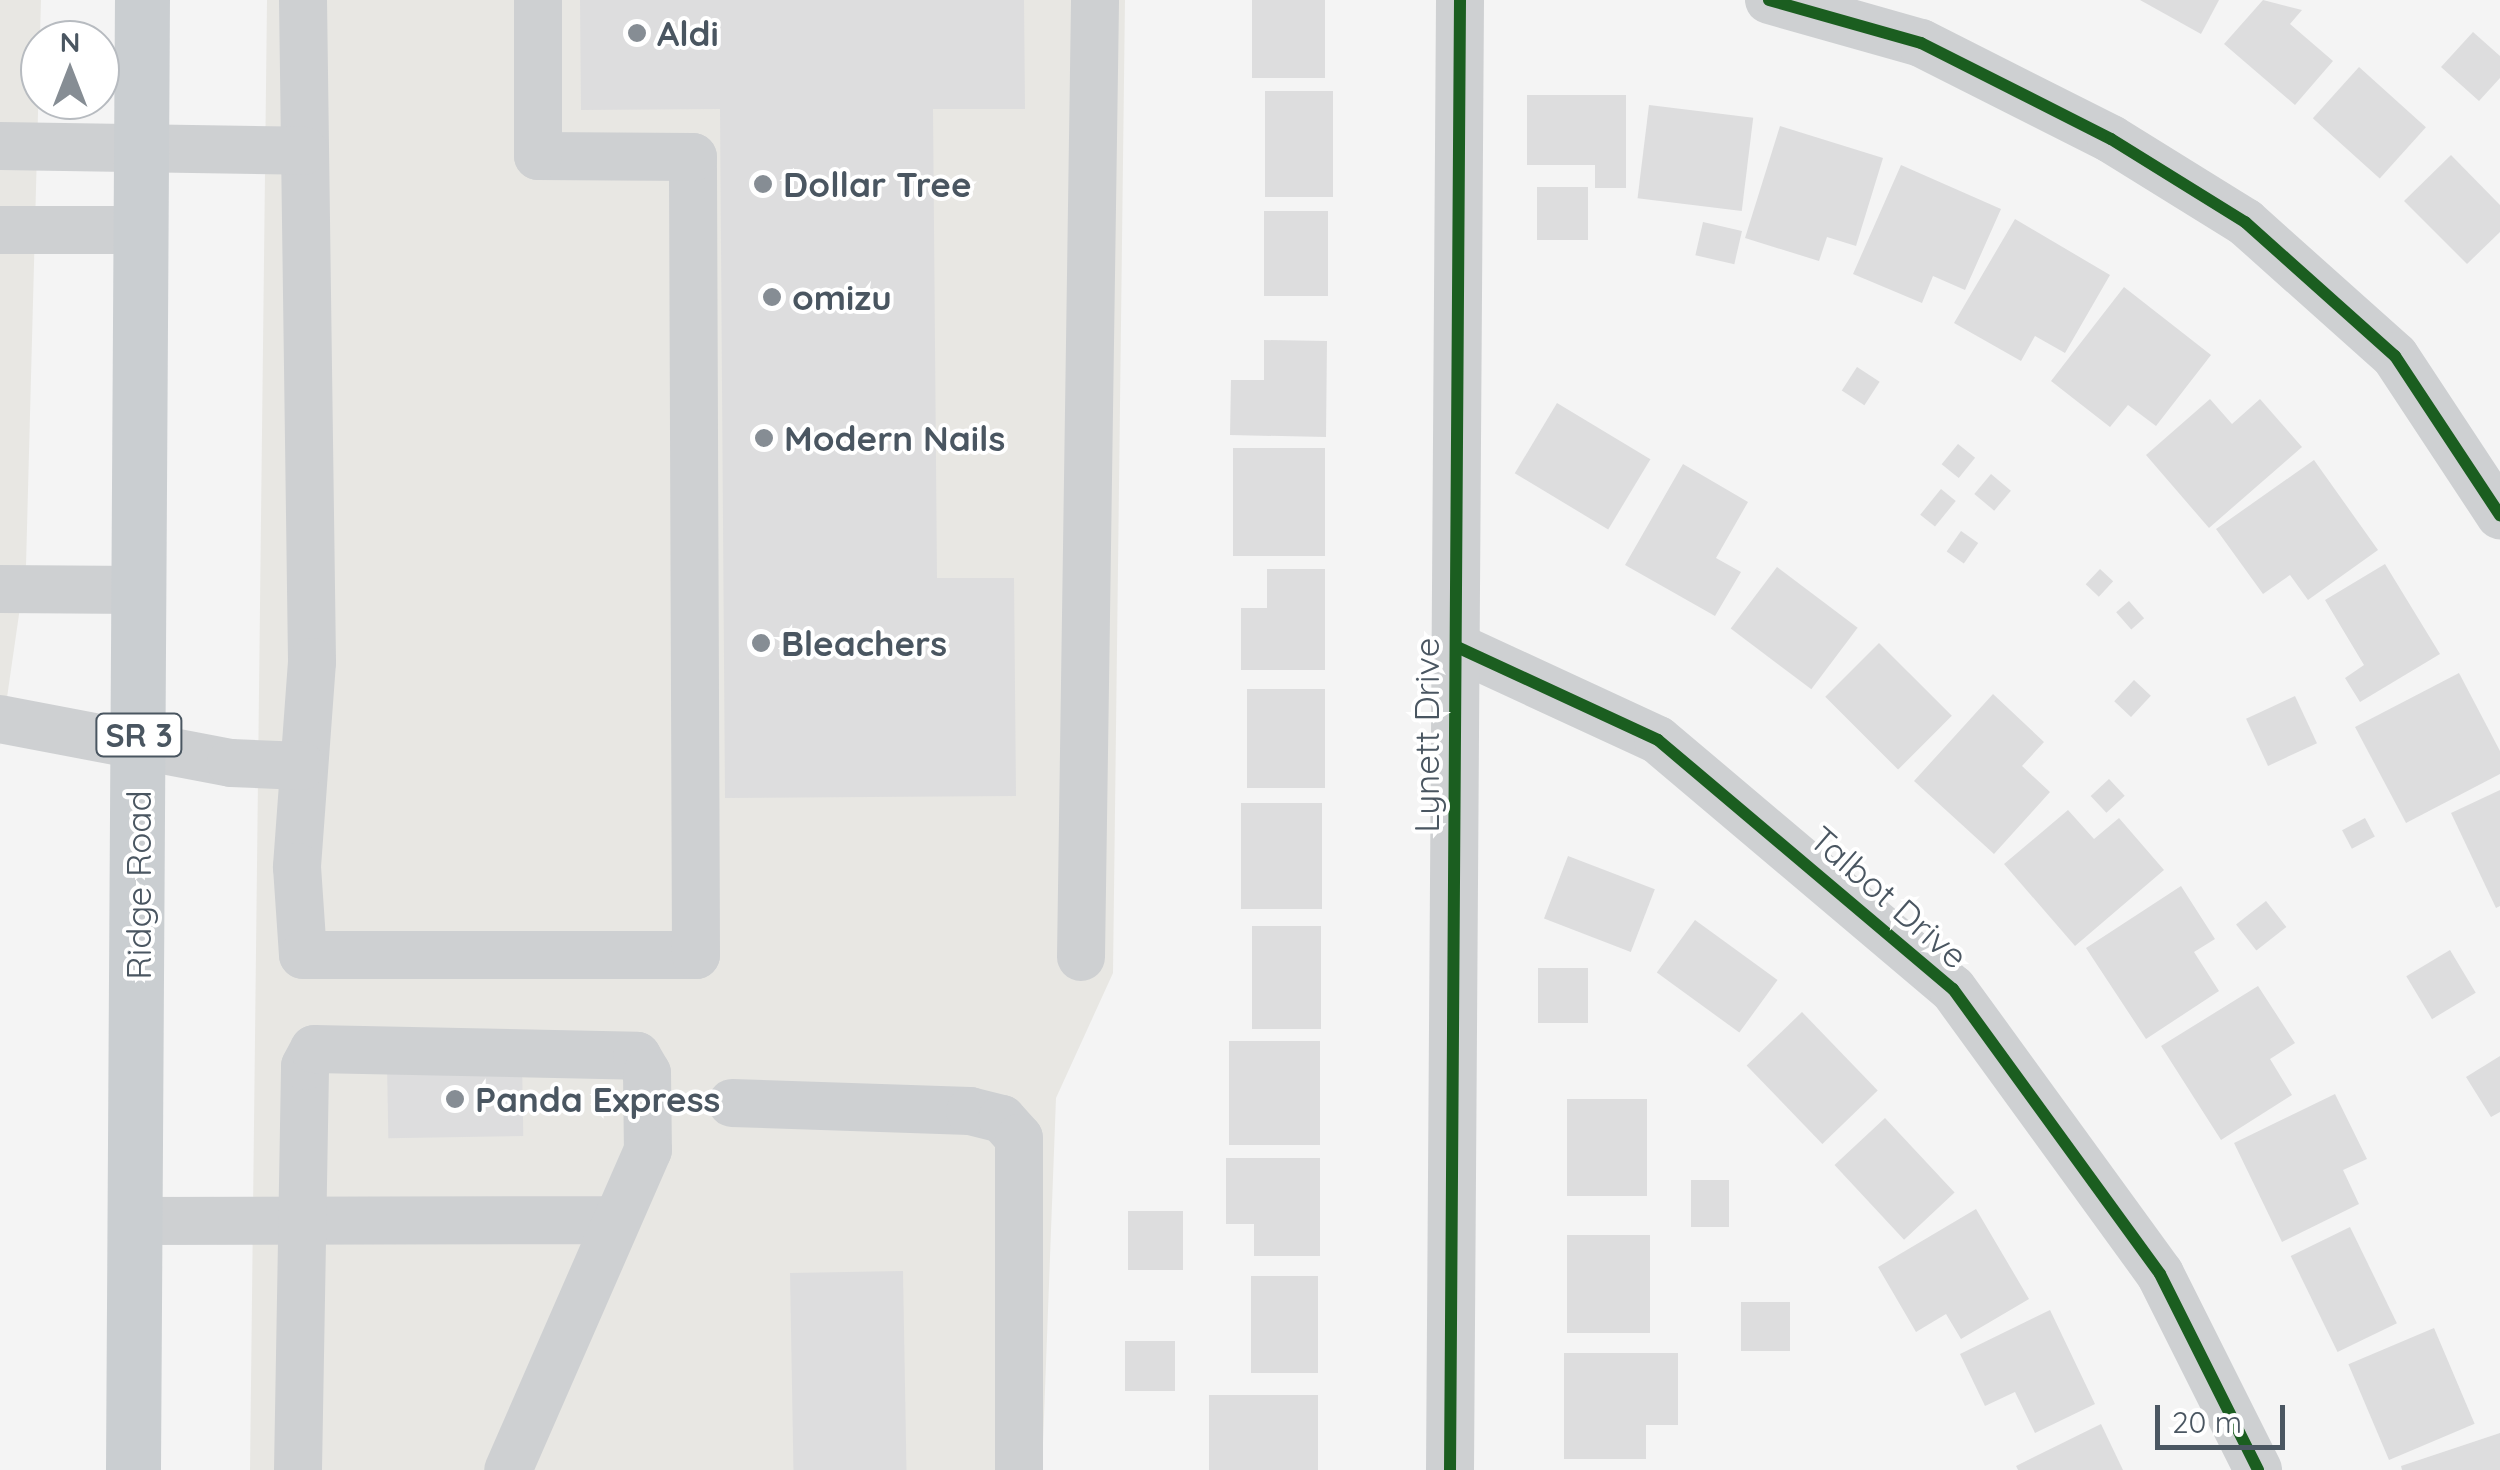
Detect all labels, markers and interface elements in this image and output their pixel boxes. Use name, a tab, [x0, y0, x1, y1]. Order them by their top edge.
place label: Aldi	[657, 12, 719, 54]
north arrow	[20, 20, 120, 120]
marker: Aldi	[626, 22, 648, 44]
text: N	[60, 24, 80, 59]
place label: Dollar Tree	[783, 163, 972, 205]
marker: Dollar Tree	[752, 173, 774, 195]
place label: omizu	[792, 276, 892, 318]
marker: omizu	[761, 286, 783, 308]
place label: Modern Nails	[784, 417, 1005, 459]
marker: Modern Nails	[753, 427, 775, 449]
place label: Bleachers	[781, 622, 947, 664]
marker: Bleachers	[750, 632, 772, 654]
street label: Lynett Drive	[1405, 637, 1447, 833]
road number: SR 3	[94, 708, 184, 762]
street label: Ridge Road	[117, 790, 159, 980]
street label: Talbot Drive	[1802, 817, 1976, 977]
place label: Panda Express	[475, 1078, 720, 1120]
marker: Panda Express	[444, 1088, 466, 1110]
scale bar	[2160, 1385, 2290, 1447]
text: 20 m	[2172, 1403, 2242, 1441]

